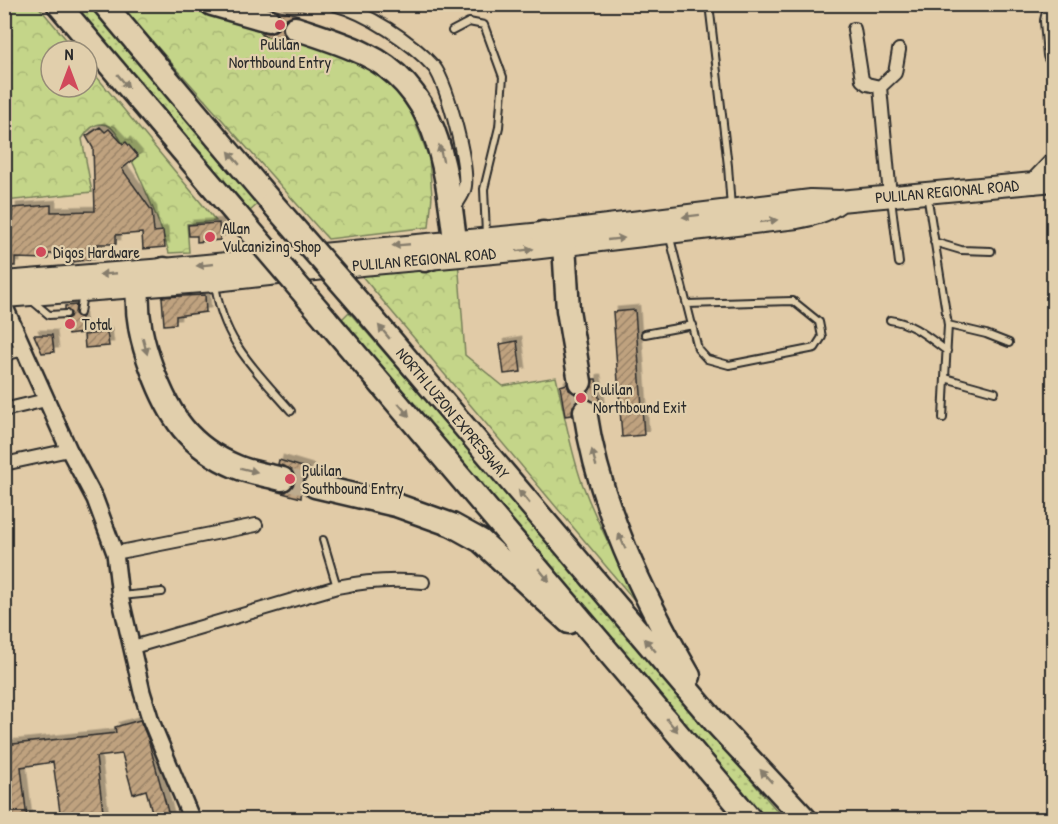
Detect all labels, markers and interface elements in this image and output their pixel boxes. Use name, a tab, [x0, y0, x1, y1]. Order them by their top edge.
marker: Pulilan Northbound Entry	[273, 18, 287, 32]
place label: Pulilan Northbound Entry	[229, 33, 332, 73]
north arrow	[39, 39, 99, 99]
text: N	[65, 43, 74, 65]
one-way arrow	[117, 73, 130, 89]
one-way arrow	[436, 144, 445, 162]
one-way arrow	[228, 150, 241, 166]
street label: PULILAN REGIONAL ROAD	[874, 174, 1020, 208]
one-way arrow	[681, 211, 700, 221]
one-way arrow	[759, 216, 778, 226]
place label: Allan Vulcanizing Shop	[222, 217, 321, 257]
marker: Allan Vulcanizing Shop	[203, 230, 217, 244]
one-way arrow	[607, 234, 626, 244]
one-way arrow	[392, 240, 411, 250]
place label: Digos Hardware	[53, 241, 141, 263]
street label: PULILAN REGIONAL ROAD	[351, 242, 497, 276]
marker: Digos Hardware	[34, 245, 48, 259]
one-way arrow	[516, 245, 535, 255]
one-way arrow	[196, 260, 215, 270]
one-way arrow	[99, 269, 118, 279]
place label: Total	[82, 313, 113, 335]
marker: Total	[63, 317, 77, 331]
one-way arrow	[378, 325, 391, 340]
one-way arrow	[141, 337, 150, 355]
street label: NORTH LUZON EXPRESSWAY	[391, 343, 515, 483]
place label: Pulilan Northbound Exit	[593, 378, 687, 418]
marker: Pulilan Northbound Exit	[574, 391, 588, 405]
one-way arrow	[397, 402, 410, 418]
one-way arrow	[589, 449, 599, 467]
place label: Pulilan Southbound Entry	[302, 459, 404, 499]
one-way arrow	[240, 466, 258, 476]
marker: Pulilan Southbound Entry	[283, 472, 297, 486]
one-way arrow	[517, 489, 530, 505]
one-way arrow	[617, 532, 627, 550]
one-way arrow	[537, 567, 550, 582]
one-way arrow	[644, 638, 657, 653]
one-way arrow	[665, 718, 678, 733]
one-way arrow	[759, 769, 773, 784]

